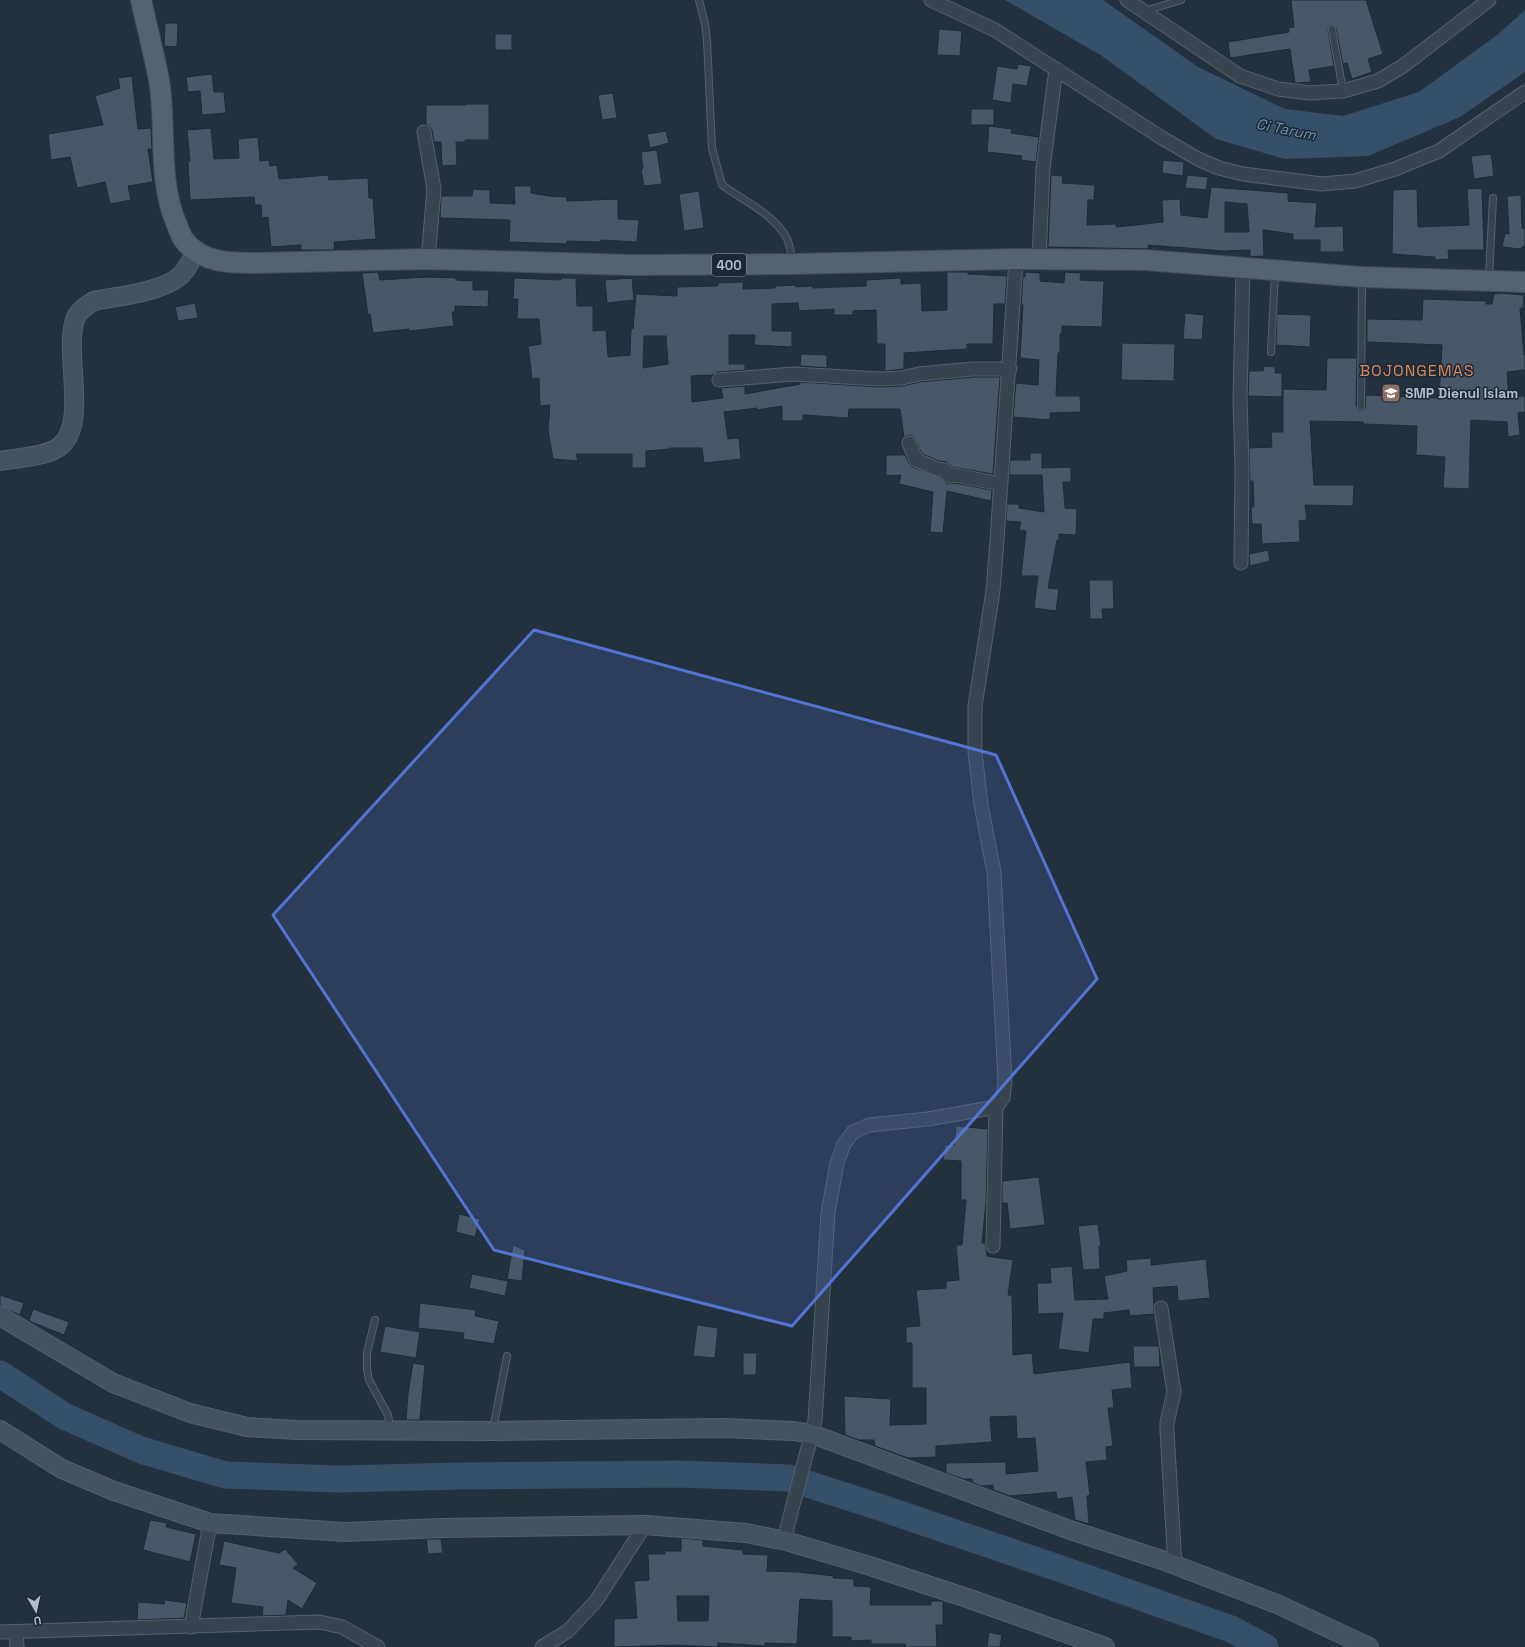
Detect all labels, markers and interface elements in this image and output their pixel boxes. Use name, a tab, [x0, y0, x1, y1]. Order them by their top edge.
water label: Ci Tarum	[1254, 114, 1319, 144]
road number: 400	[712, 254, 746, 276]
district label: BOJONGEMAS	[1359, 360, 1475, 381]
school or university icon: SMP Dienul Islam	[1380, 382, 1402, 404]
place label: SMP Dienul Islam	[1405, 384, 1518, 402]
north arrow	[16, 1591, 56, 1631]
text: U	[33, 1613, 42, 1628]

